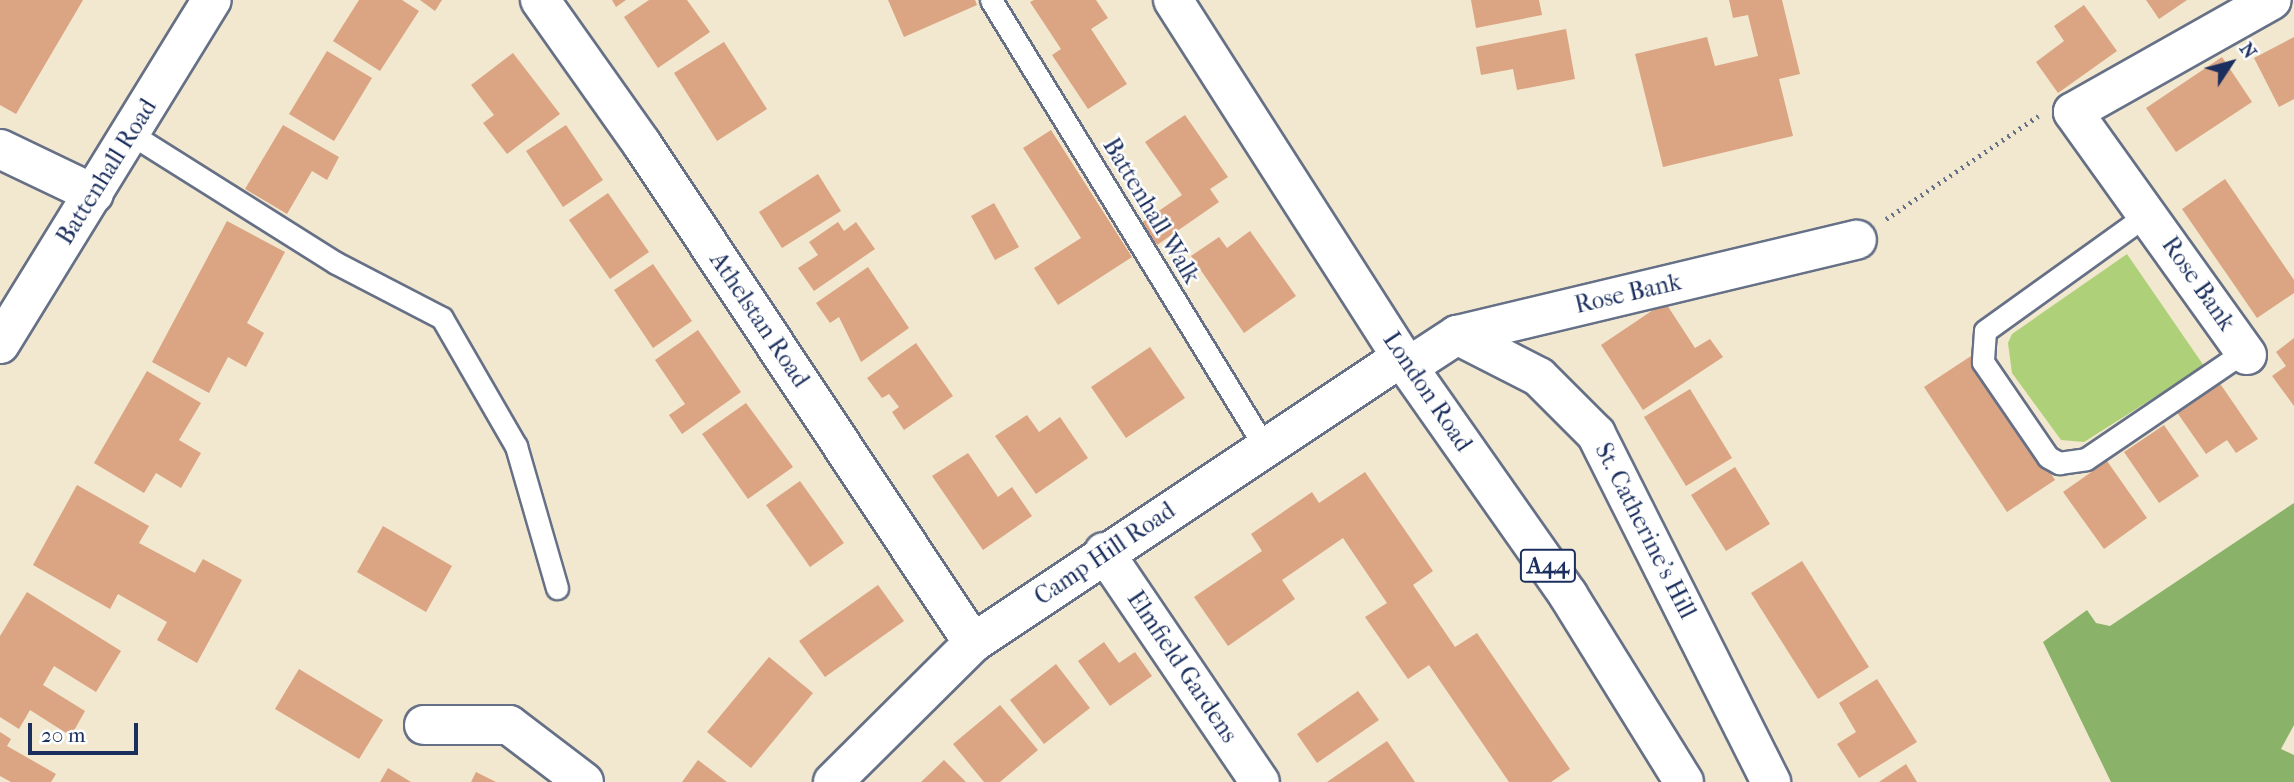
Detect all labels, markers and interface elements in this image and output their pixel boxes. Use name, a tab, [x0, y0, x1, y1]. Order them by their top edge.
north arrow	[2196, 28, 2266, 98]
text: N	[2235, 38, 2261, 63]
street label: Battenhall Road	[51, 94, 163, 250]
street label: Battenhall Walk	[1096, 133, 1206, 289]
street label: Rose Bank	[2155, 231, 2241, 337]
street label: Athelstan Road	[703, 247, 815, 393]
street label: Rose Bank	[1572, 268, 1684, 320]
street label: London Road	[1376, 327, 1478, 457]
street label: St. Catherine's Hill	[1588, 438, 1702, 624]
street label: Camp Hill Road	[1029, 496, 1181, 612]
road number: A44	[1518, 546, 1578, 586]
street label: Elmfield Gardens	[1121, 586, 1243, 748]
scale bar	[32, 708, 142, 752]
text: 20 m	[41, 723, 85, 747]

